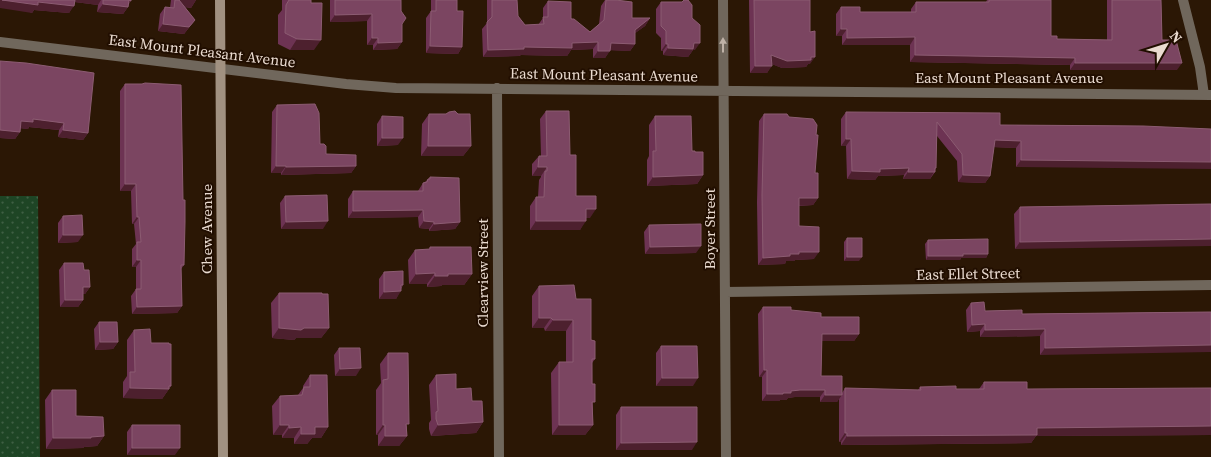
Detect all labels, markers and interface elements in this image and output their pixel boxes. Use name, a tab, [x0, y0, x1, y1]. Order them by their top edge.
north arrow	[1141, 20, 1191, 70]
text: N	[1165, 27, 1187, 47]
street label: East Mount Pleasant Avenue	[107, 29, 297, 72]
one-way arrow	[719, 37, 727, 53]
street label: East Mount Pleasant Avenue	[510, 62, 699, 87]
street label: East Mount Pleasant Avenue	[915, 67, 1103, 88]
street label: Chew Avenue	[196, 184, 217, 274]
street label: Boyer Street	[699, 188, 720, 270]
street label: Clearview Street	[472, 218, 493, 327]
street label: East Ellet Street	[916, 262, 1020, 285]

